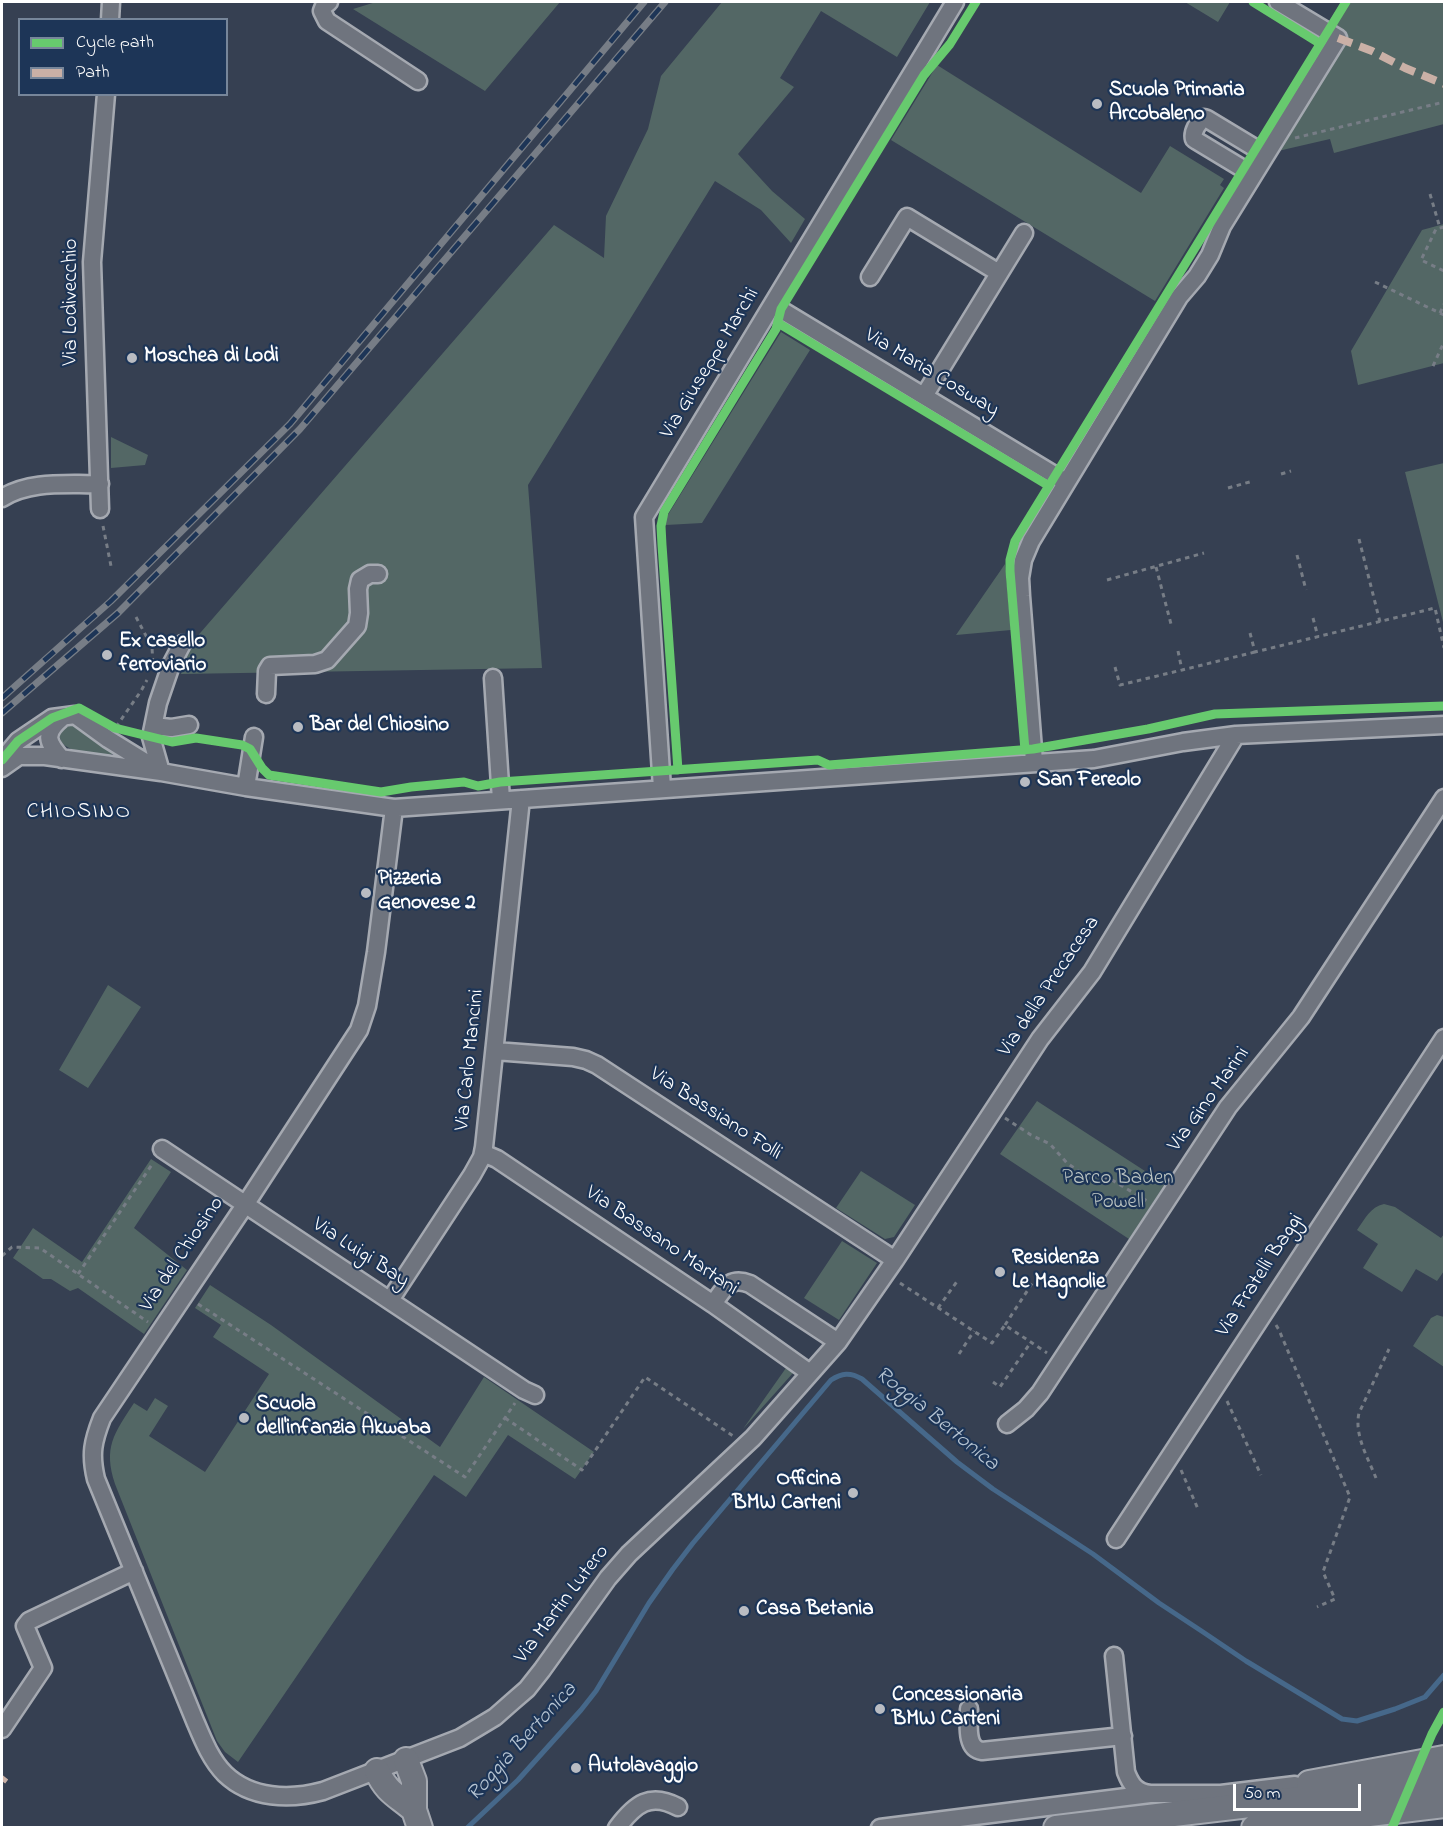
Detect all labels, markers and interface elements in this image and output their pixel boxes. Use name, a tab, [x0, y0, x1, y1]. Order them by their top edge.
legend	[18, 18, 228, 96]
text: Cycle path	[76, 30, 154, 56]
text: Path	[76, 60, 110, 86]
place label: Scuola Primaria Arcobaleno	[1109, 79, 1245, 129]
marker: Scuola Primaria Arcobaleno	[1090, 97, 1104, 111]
street label: Via Lodivecchio	[60, 238, 86, 366]
street label: Via Giuseppe Marchi	[656, 284, 766, 444]
street label: Via Maria Cosway	[859, 324, 1003, 424]
place label: Moschea di Lodi	[144, 345, 279, 371]
marker: Moschea di Lodi	[125, 351, 139, 365]
place label: Ex casello ferroviario	[119, 630, 207, 680]
marker: Ex casello ferroviario	[100, 648, 114, 662]
place label: Bar del Chiosino	[310, 714, 449, 740]
marker: Bar del Chiosino	[291, 720, 305, 734]
place label: San Fereolo	[1037, 769, 1141, 795]
marker: San Fereolo	[1018, 775, 1032, 789]
district label: CHIOSINO	[26, 800, 132, 826]
place label: Pizzeria Genovese 2	[378, 868, 476, 918]
marker: Pizzeria Genovese 2	[359, 886, 373, 900]
street label: Via della Precacesa	[994, 912, 1106, 1062]
street label: Via Carlo Mancini	[451, 988, 491, 1132]
street label: Via Gino Marini	[1164, 1043, 1256, 1157]
street label: Via Bassiano Folli	[644, 1063, 786, 1167]
park label: Parco Baden Powell	[1062, 1167, 1174, 1217]
street label: Via Bassano Martani	[580, 1181, 742, 1303]
street label: Via del Chiosino	[135, 1193, 231, 1317]
street label: Via Fratelli Baggi	[1212, 1210, 1310, 1342]
street label: Via Luigi Bay	[307, 1213, 413, 1295]
place label: Residenza Le Magnolie	[1012, 1247, 1105, 1297]
marker: Residenza Le Magnolie	[993, 1265, 1007, 1279]
water label: Roggia Bertonica	[869, 1362, 1003, 1478]
place label: Scuola dell'infanzia Akwaba	[256, 1393, 431, 1443]
marker: Scuola dell'infanzia Akwaba	[237, 1411, 251, 1425]
place label: Officina BMW Carteni	[733, 1468, 841, 1518]
marker: Officina BMW Carteni	[846, 1486, 860, 1500]
street label: Via Martin Lutero	[510, 1541, 616, 1669]
place label: Casa Betania	[756, 1598, 874, 1624]
marker: Casa Betania	[737, 1604, 751, 1618]
water label: Roggia Bertonica	[462, 1678, 584, 1808]
place label: Concessionaria BMW Carteni	[892, 1684, 1023, 1734]
marker: Concessionaria BMW Carteni	[873, 1702, 887, 1716]
place label: Autolavaggio	[588, 1755, 698, 1781]
marker: Autolavaggio	[569, 1761, 583, 1775]
scale bar	[1236, 1772, 1364, 1810]
text: 50 m	[1244, 1781, 1281, 1807]

